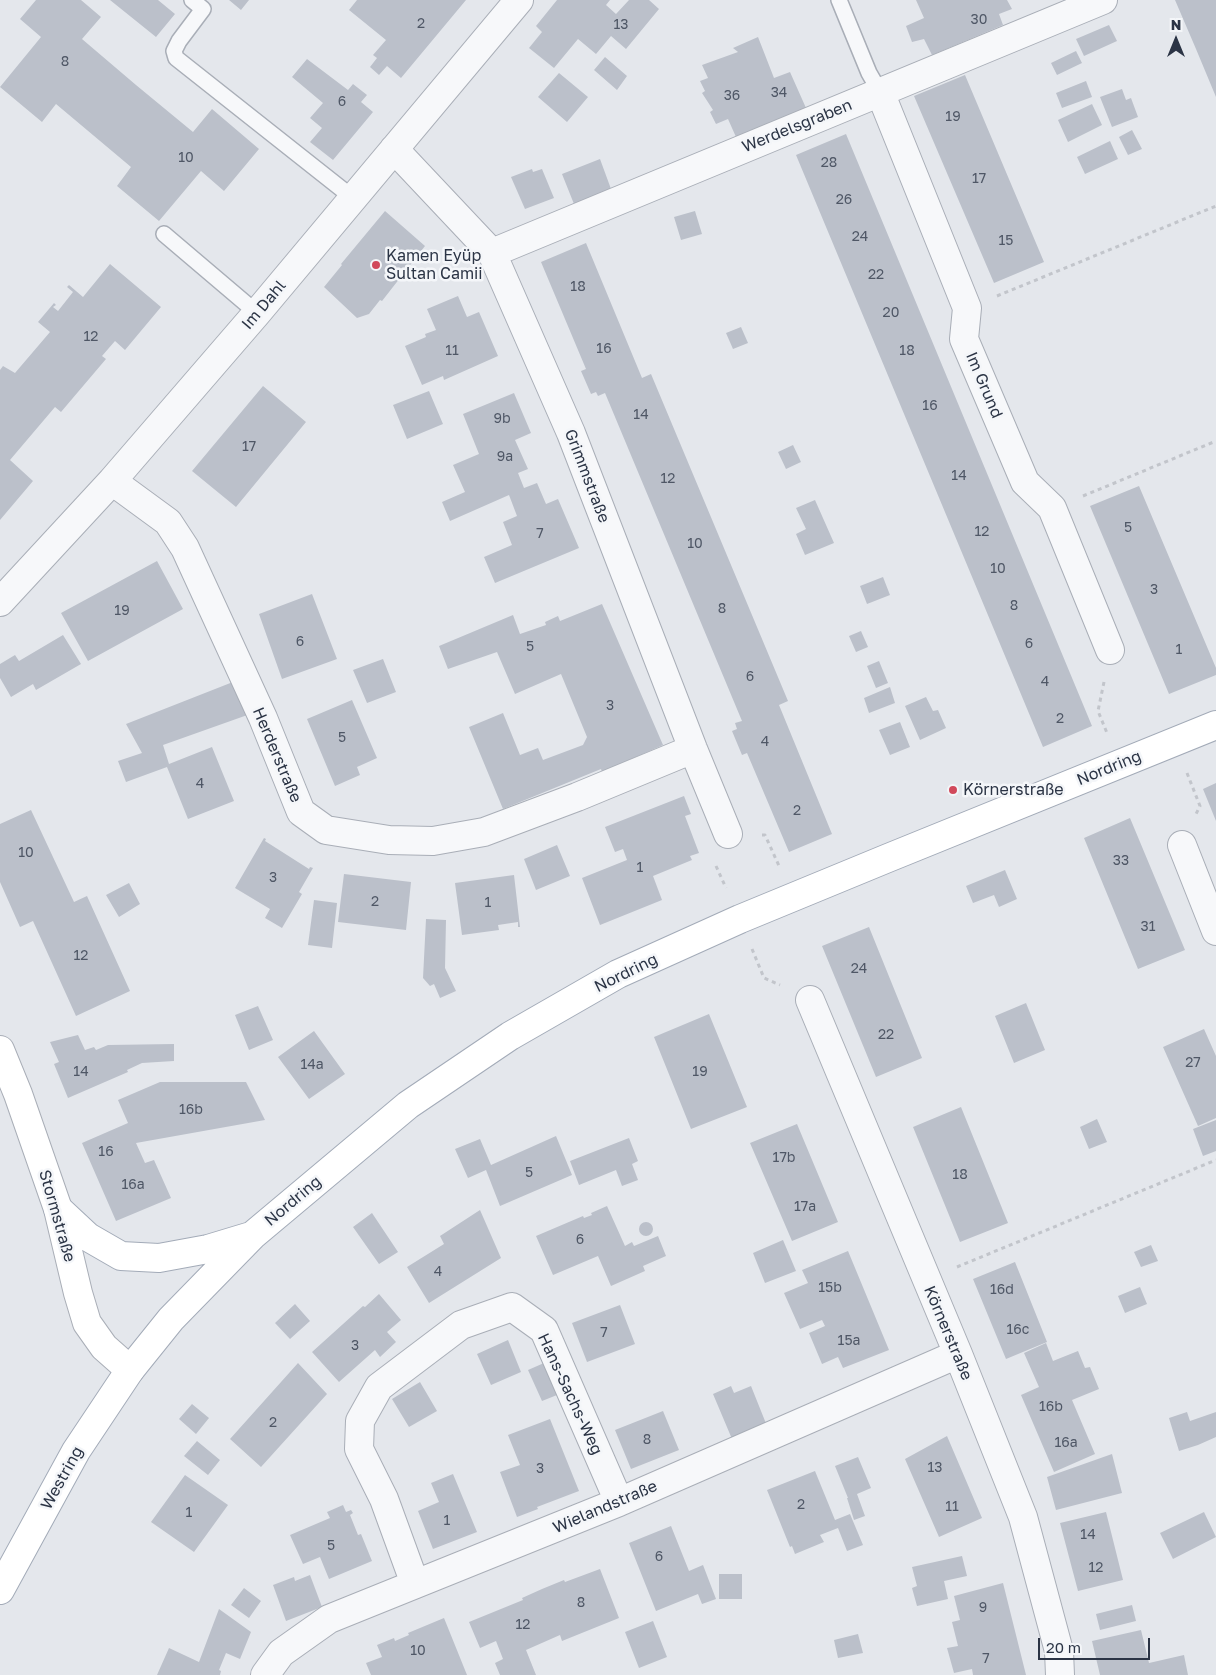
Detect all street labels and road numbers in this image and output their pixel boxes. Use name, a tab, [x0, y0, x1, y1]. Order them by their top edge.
street label: Werdelsgraben	[739, 95, 855, 157]
street label: Im Dahl	[238, 276, 290, 334]
street label: Im Grund	[961, 349, 1007, 421]
street label: Grimmstraße	[560, 426, 614, 526]
street label: Herderstraße	[248, 705, 306, 805]
street label: Nordring	[1074, 746, 1144, 790]
street label: Nordring	[591, 949, 661, 997]
street label: Stormstraße	[35, 1168, 79, 1264]
street label: Nordring	[261, 1172, 325, 1230]
street label: Körnerstraße	[920, 1283, 976, 1383]
street label: Hans-Sachs-Weg	[533, 1330, 607, 1458]
street label: Westring	[37, 1443, 87, 1513]
street label: Wielandstraße	[550, 1476, 660, 1538]

